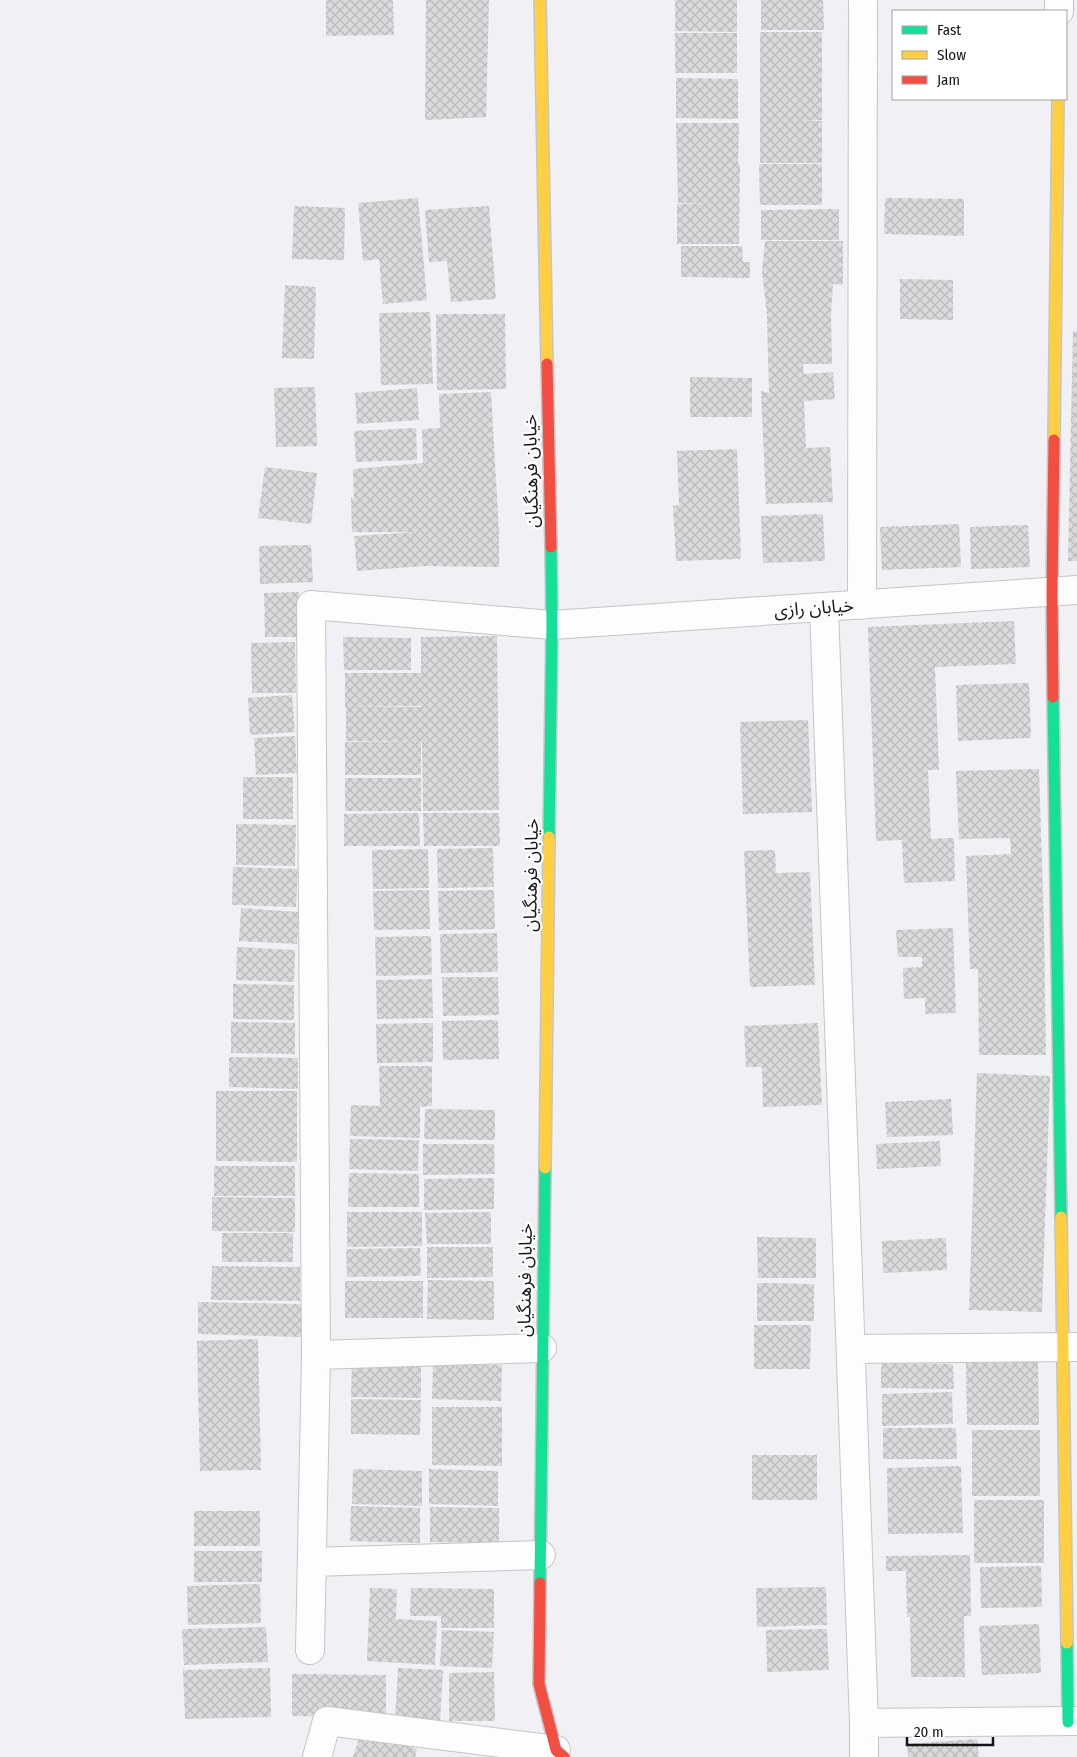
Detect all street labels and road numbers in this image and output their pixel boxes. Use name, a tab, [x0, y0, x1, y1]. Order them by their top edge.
street label: خیابان فرهنگیان	[519, 414, 543, 528]
street label: خیابان رازی	[773, 594, 855, 622]
street label: خیابان فرهنگیان	[519, 818, 543, 932]
street label: خیابان فرهنگیان	[513, 1223, 537, 1337]

